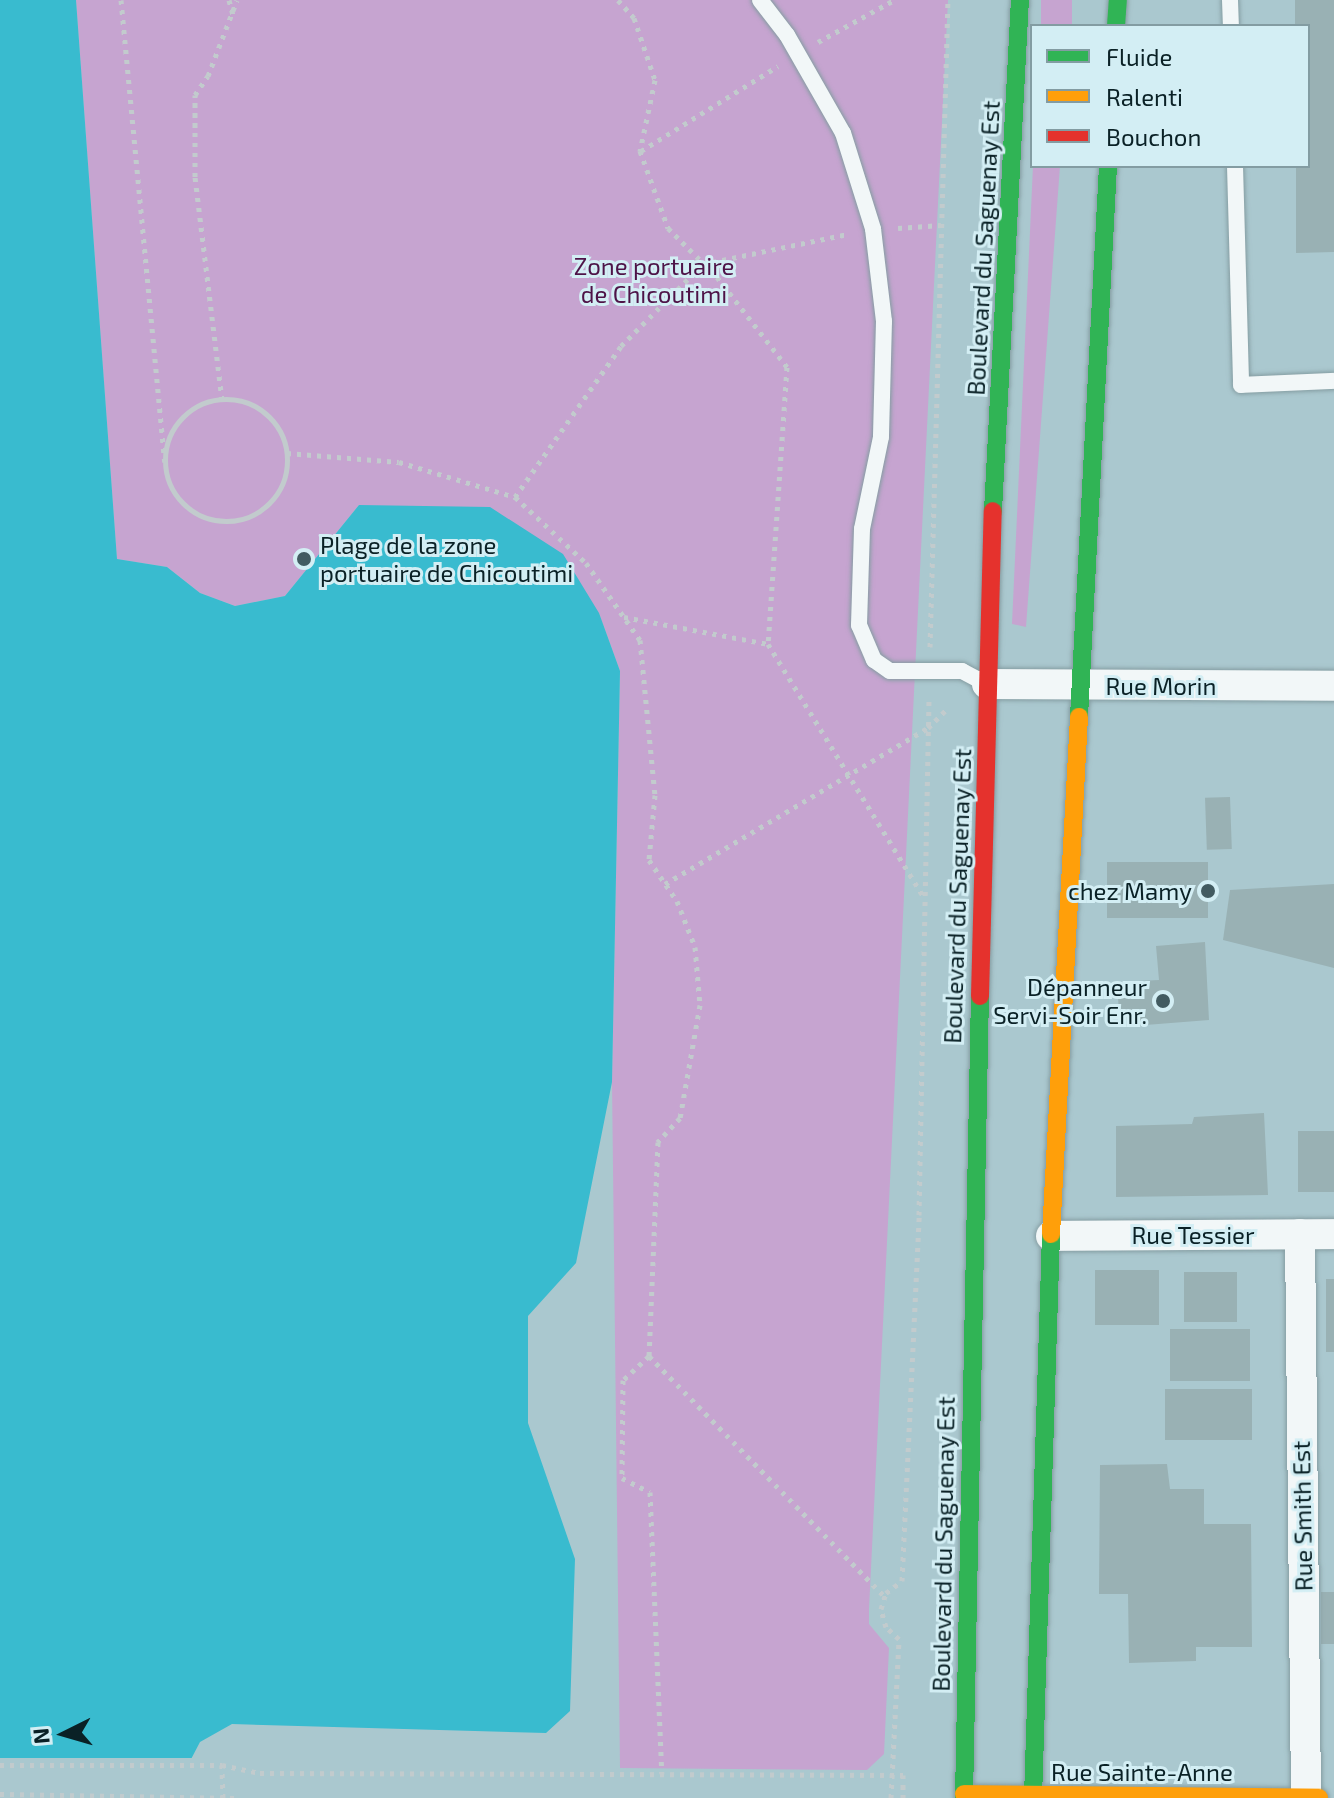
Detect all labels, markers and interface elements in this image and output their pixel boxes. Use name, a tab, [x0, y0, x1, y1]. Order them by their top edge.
legend	[1030, 24, 1310, 168]
text: Fluide	[1106, 42, 1172, 71]
text: Ralenti	[1106, 82, 1183, 111]
street label: Boulevard du Saguenay Est	[961, 100, 1005, 396]
text: Bouchon	[1106, 122, 1201, 151]
park label: Zone portuaire de Chicoutimi	[574, 252, 734, 308]
place label: Plage de la zone portuaire de Chicoutimi	[320, 531, 573, 587]
marker: Plage de la zone portuaire de Chicoutimi	[295, 550, 313, 568]
street label: Rue Morin	[1106, 672, 1216, 700]
street label: Boulevard du Saguenay Est	[937, 748, 977, 1044]
place label: chez Mamy	[1068, 877, 1192, 905]
marker: chez Mamy	[1199, 882, 1217, 900]
place label: Dépanneur Servi-Soir Enr.	[993, 973, 1147, 1029]
marker: Dépanneur Servi-Soir Enr.	[1154, 992, 1172, 1010]
street label: Rue Tessier	[1131, 1221, 1255, 1249]
street label: Boulevard du Saguenay Est	[926, 1396, 960, 1692]
street label: Rue Smith Est	[1286, 1441, 1318, 1591]
north arrow	[24, 1694, 104, 1774]
text: N	[26, 1727, 54, 1745]
street label: Rue Sainte-Anne	[1051, 1758, 1233, 1786]

